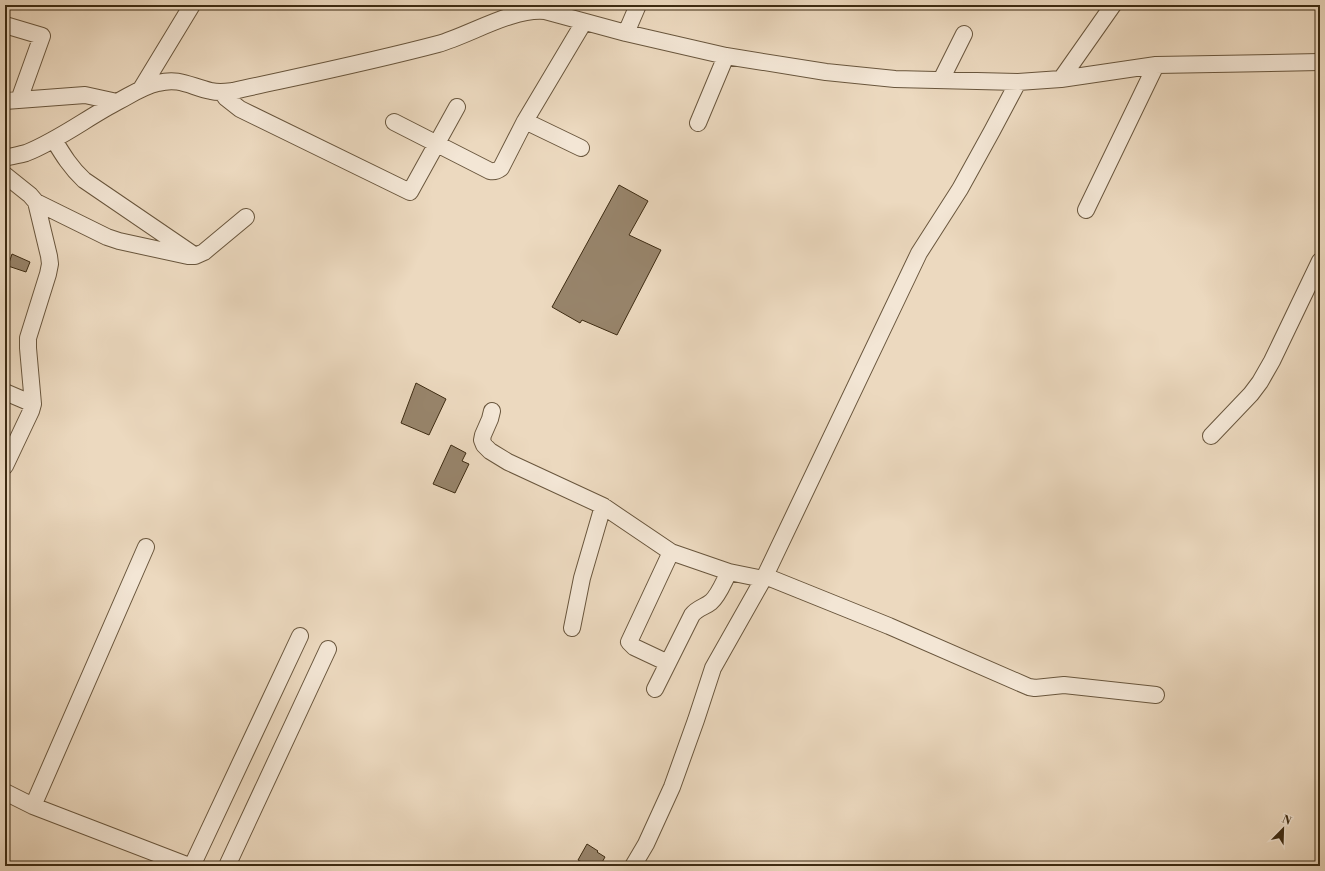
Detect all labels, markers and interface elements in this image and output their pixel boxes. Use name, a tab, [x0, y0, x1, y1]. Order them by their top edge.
north arrow	[1263, 809, 1303, 849]
text: N	[1280, 813, 1294, 829]

